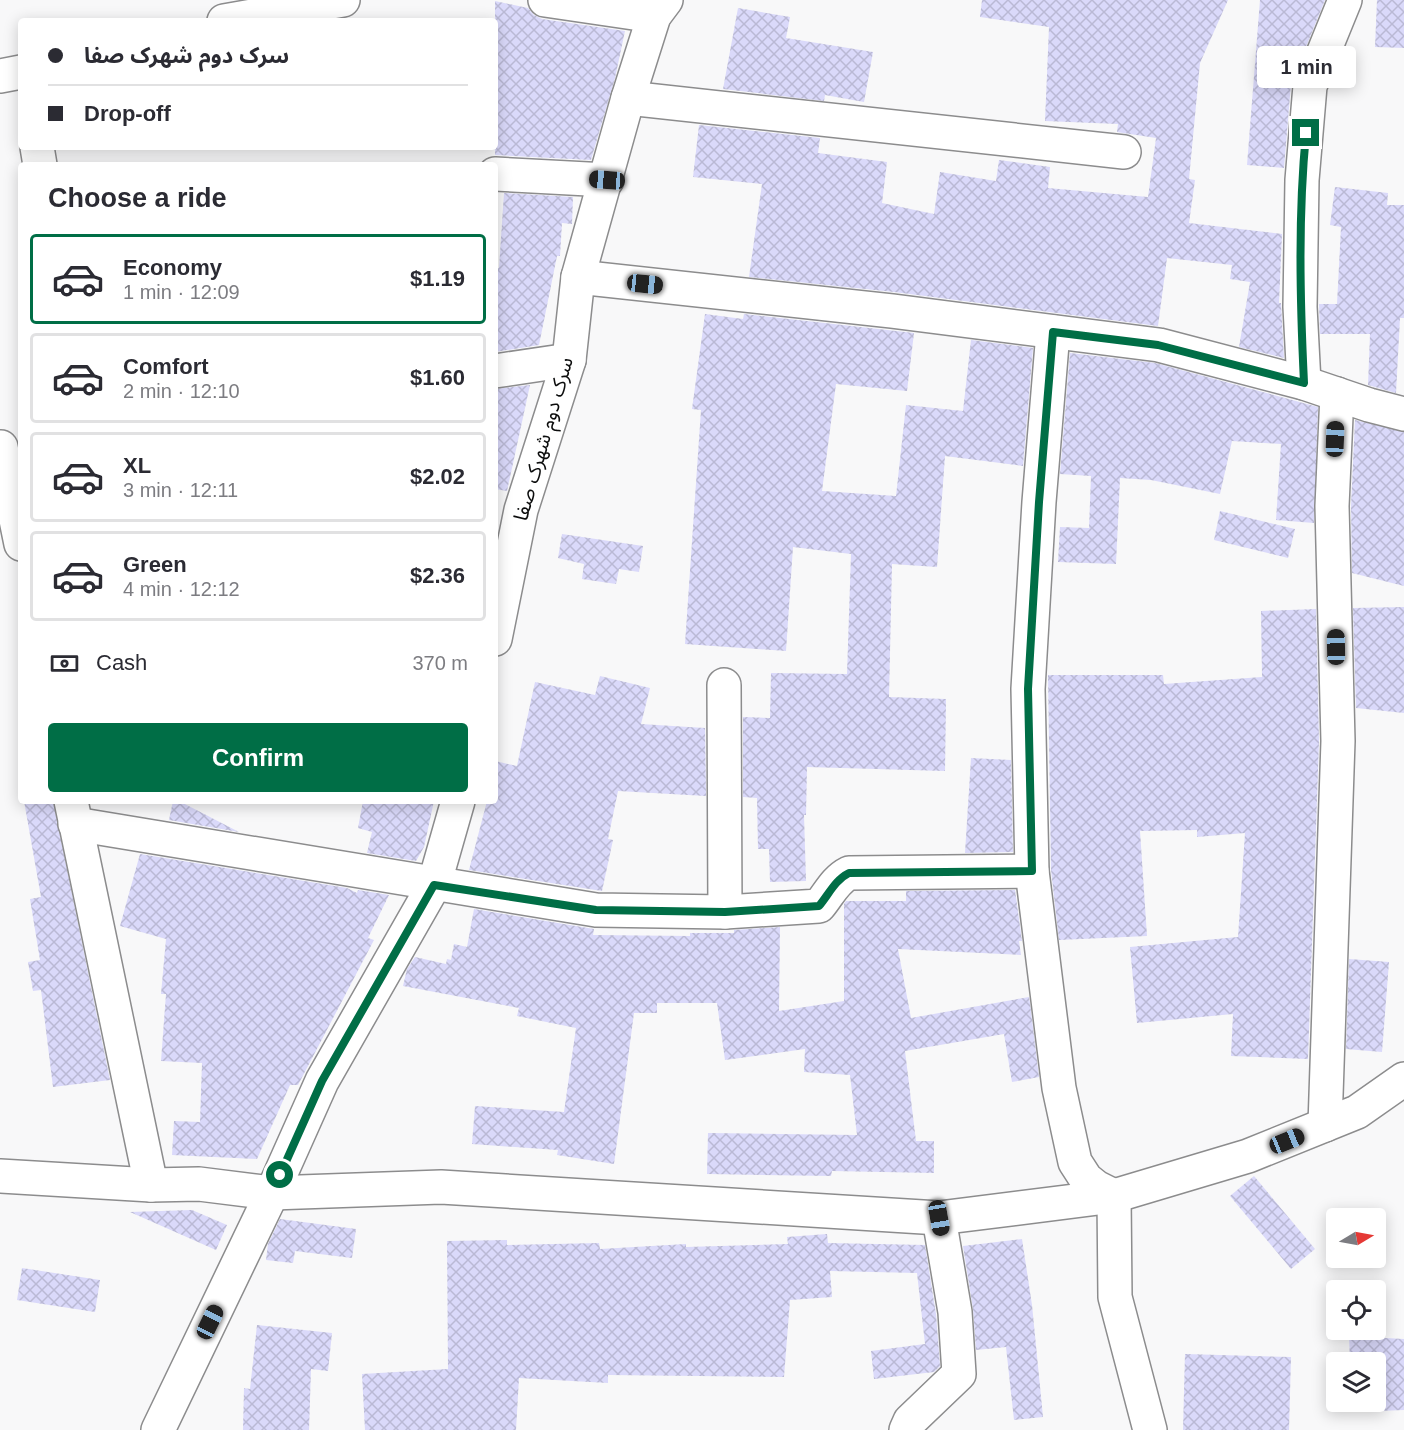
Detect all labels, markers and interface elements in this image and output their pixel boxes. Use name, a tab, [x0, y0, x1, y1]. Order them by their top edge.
text: سرک دوم شهرک صفا	[84, 43, 289, 68]
callout: 1 min	[1256, 46, 1356, 88]
text: 1 min	[1280, 56, 1333, 78]
text: Drop-off	[84, 101, 171, 126]
route end	[1292, 119, 1319, 146]
car	[588, 170, 626, 190]
text: Choose a ride	[48, 183, 227, 213]
icon: car	[51, 252, 105, 306]
text: Economy	[123, 255, 222, 280]
text: $1.19	[410, 266, 465, 291]
car	[626, 273, 664, 295]
text: 1 min · 12:09	[123, 281, 240, 303]
icon: car	[51, 351, 105, 405]
text: Comfort	[123, 354, 209, 379]
street label: سرک دوم شهرک صفا	[509, 355, 581, 525]
text: $1.60	[410, 365, 465, 390]
text: 2 min · 12:10	[123, 380, 240, 402]
car	[1325, 421, 1345, 457]
icon: car	[51, 450, 105, 504]
text: XL	[123, 453, 151, 478]
text: $2.02	[410, 464, 465, 489]
text: 3 min · 12:11	[123, 479, 238, 501]
icon: car	[51, 549, 105, 603]
text: Green	[123, 552, 187, 577]
text: $2.36	[410, 563, 465, 588]
text: 4 min · 12:12	[123, 578, 240, 600]
car	[1327, 629, 1345, 665]
icon: cash	[48, 647, 81, 680]
text: Cash	[96, 650, 147, 675]
text: 370 m	[412, 652, 468, 674]
button: Confirm	[48, 723, 468, 792]
car	[1267, 1126, 1307, 1156]
route start	[266, 1161, 293, 1188]
car	[927, 1199, 951, 1237]
north arrow	[1326, 1208, 1386, 1268]
map controls	[1326, 1208, 1386, 1412]
button: locate	[1326, 1280, 1386, 1340]
car	[194, 1302, 226, 1342]
button: layers	[1326, 1352, 1386, 1412]

